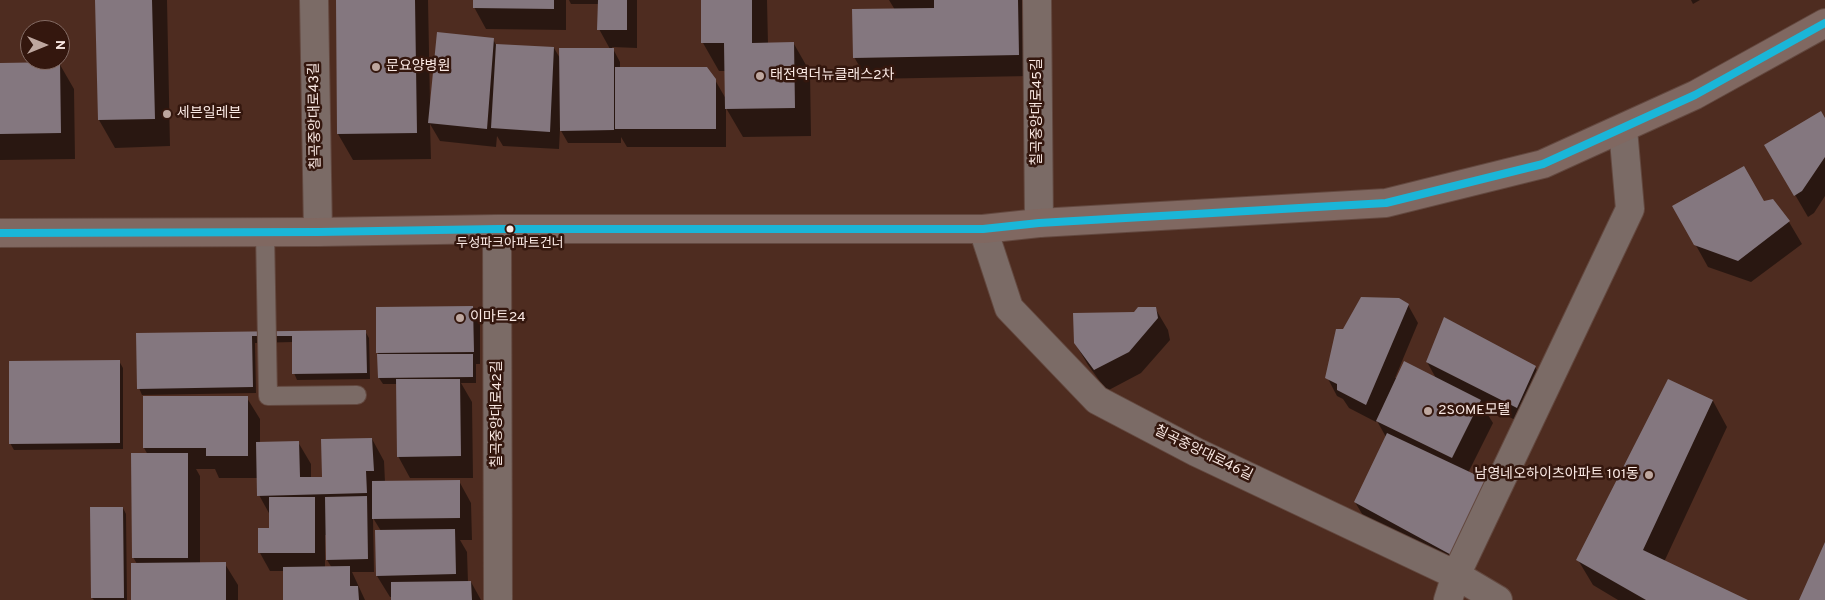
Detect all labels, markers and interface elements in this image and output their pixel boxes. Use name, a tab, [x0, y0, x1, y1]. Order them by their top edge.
north arrow	[20, 20, 70, 70]
text: N	[51, 40, 68, 50]
street label: 칠곡중앙대로45길	[1030, 58, 1046, 166]
place label: 문요양병원	[386, 59, 450, 75]
marker: 문요양병원	[370, 61, 382, 73]
street label: 칠곡중앙대로43길	[307, 62, 325, 170]
place label: 태전역더뉴클래스2차	[770, 68, 894, 84]
marker: 태전역더뉴클래스2차	[754, 70, 766, 82]
place label: 세븐일레븐	[177, 106, 241, 122]
marker: 세븐일레븐	[161, 108, 173, 120]
marker: 두성파크아파트건너	[505, 224, 515, 234]
place label: 두성파크아파트건너	[456, 236, 564, 252]
place label: 이마트24	[470, 310, 526, 326]
marker: 이마트24	[454, 312, 466, 324]
street label: 칠곡중앙대로42길	[490, 360, 506, 468]
place label: 2SOME모텔	[1438, 403, 1510, 419]
marker: 2SOME모텔	[1422, 405, 1434, 417]
street label: 칠곡중앙대로46길	[1151, 423, 1255, 485]
place label: 남영네오하이츠아파트 101동	[1475, 467, 1639, 483]
marker: 남영네오하이츠아파트 101동	[1643, 469, 1655, 481]

